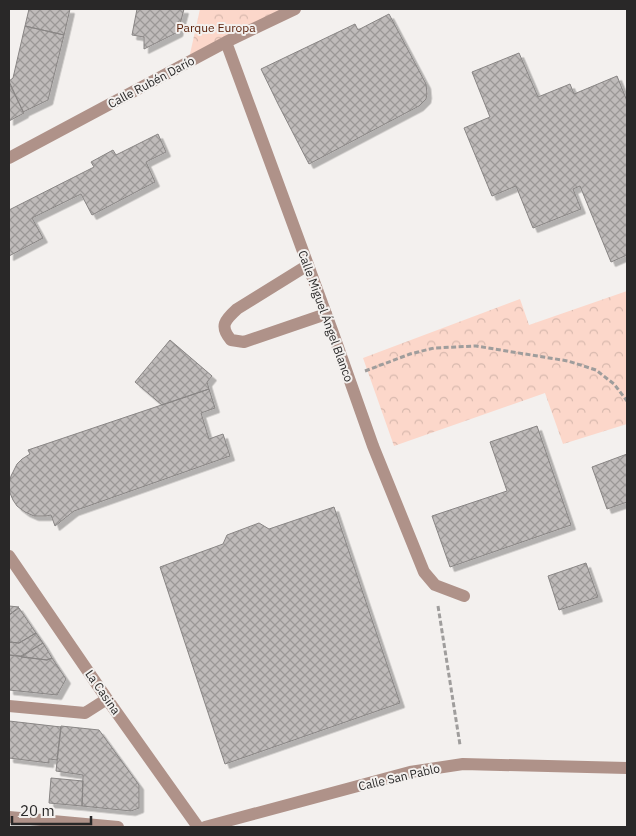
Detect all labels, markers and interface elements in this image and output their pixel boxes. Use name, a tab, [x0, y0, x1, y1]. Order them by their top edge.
park label: Parque Europa	[176, 20, 256, 35]
street label: Calle Rubén Darío	[105, 53, 197, 111]
street label: Calle Miguel Ángel Blanco	[295, 248, 357, 384]
street label: La Casina	[82, 667, 124, 718]
street label: Calle San Pablo	[357, 760, 442, 794]
scale bar	[12, 794, 91, 826]
text: 20 m	[20, 801, 55, 820]

